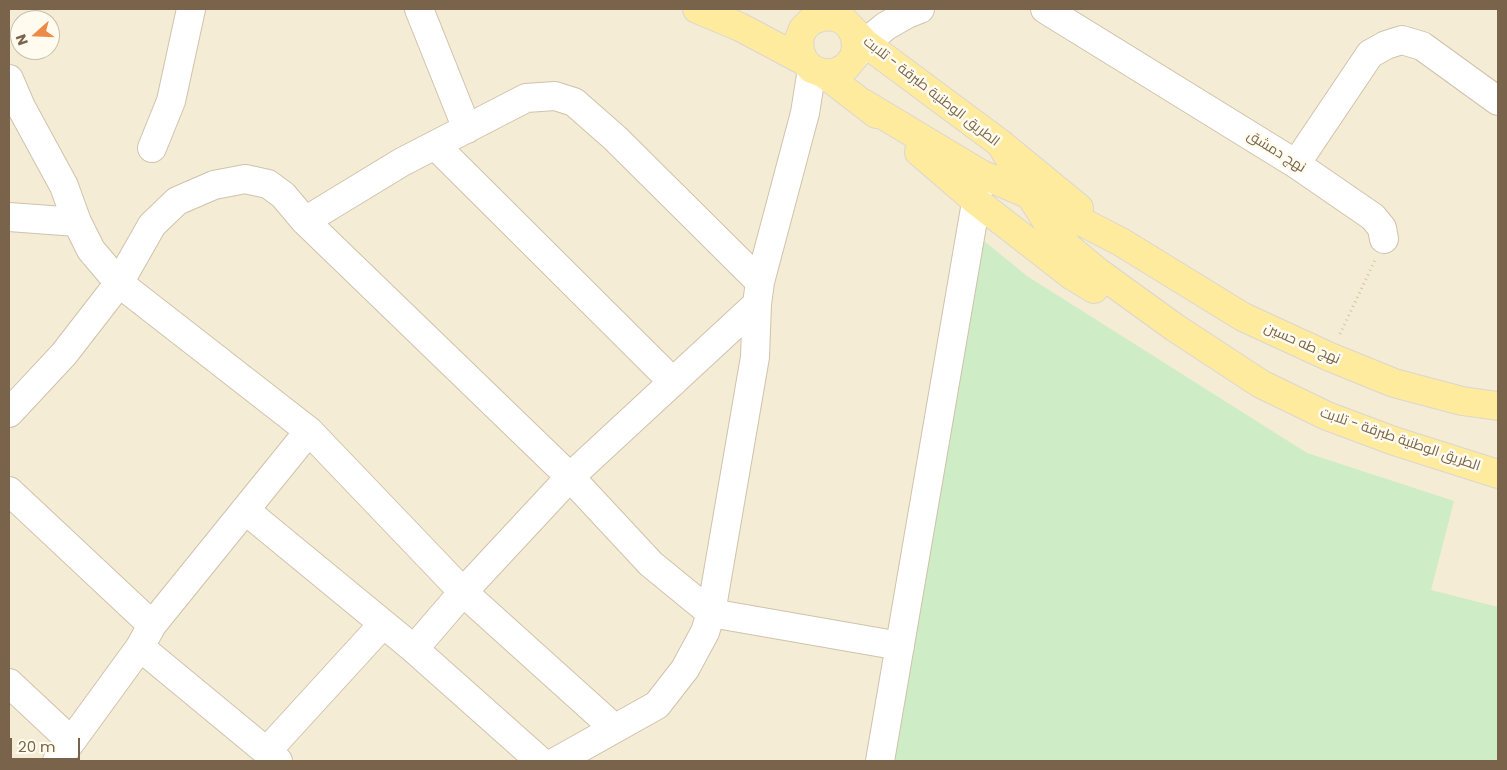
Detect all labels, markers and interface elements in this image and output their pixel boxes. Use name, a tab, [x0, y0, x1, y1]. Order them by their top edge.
north arrow	[10, 10, 60, 60]
text: N	[11, 31, 33, 48]
street label: الطريق الوطنية طبرقة - تلابت	[859, 34, 1003, 150]
street label: نهج دمشق	[1244, 127, 1308, 177]
street label: نهج طه حسين	[1261, 320, 1343, 368]
street label: الطريق الوطنية طبرقة - تلابت	[1318, 405, 1482, 475]
scale bar	[12, 728, 82, 760]
text: 20 m	[18, 736, 56, 757]

